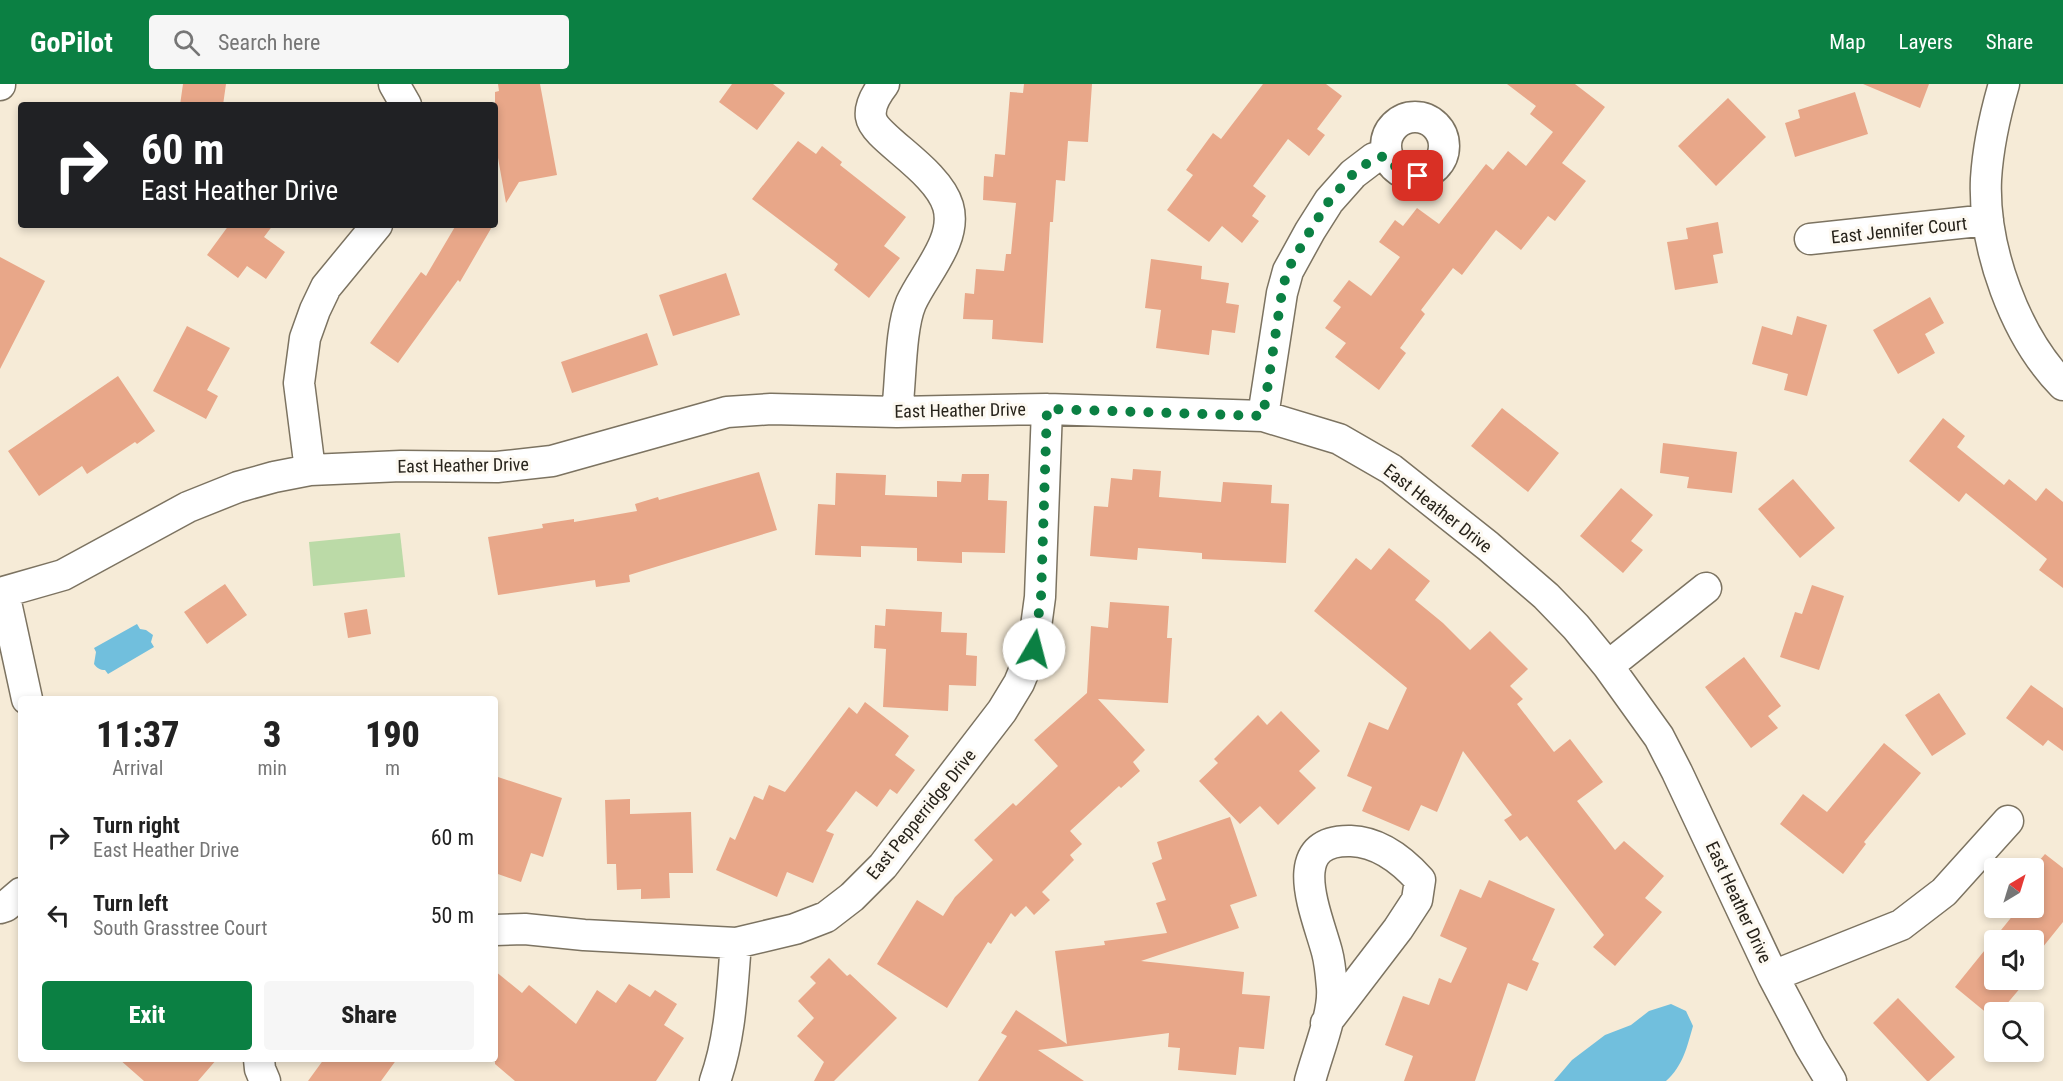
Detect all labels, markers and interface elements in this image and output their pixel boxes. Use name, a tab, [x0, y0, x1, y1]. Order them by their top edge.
search box	[149, 15, 569, 69]
text: GoPilot	[30, 26, 113, 59]
icon: search	[170, 26, 203, 59]
text: Search here	[218, 30, 320, 55]
text: Map	[1829, 30, 1866, 54]
text: Layers	[1899, 30, 1953, 54]
text: Share	[1986, 30, 2033, 54]
text: 60 m	[141, 125, 224, 174]
icon: right	[42, 126, 120, 204]
pin	[1392, 150, 1443, 201]
icon: arrive	[1401, 159, 1434, 192]
text: East Heather Drive	[141, 175, 338, 207]
street label: East Jennifer Court	[1830, 212, 1968, 248]
street label: East Heather Drive	[894, 398, 1026, 422]
street label: East Heather Drive	[397, 453, 529, 477]
street label: East Heather Drive	[1380, 459, 1496, 557]
position arrow	[1002, 617, 1066, 681]
text: 11:37	[96, 714, 179, 756]
text: 3	[263, 714, 281, 756]
text: 190	[365, 714, 420, 756]
street label: East Pepperridge Drive	[862, 745, 980, 883]
text: Arrival	[112, 756, 163, 780]
text: min	[258, 756, 287, 780]
text: m	[385, 756, 400, 780]
text: Turn right	[93, 813, 180, 838]
icon: right	[42, 821, 75, 854]
text: 60 m	[431, 825, 474, 850]
text: East Heather Drive	[93, 838, 239, 862]
street label: East Heather Drive	[1702, 838, 1776, 966]
north arrow	[1984, 858, 2044, 918]
map controls	[1984, 858, 2044, 1062]
text: Turn left	[93, 891, 168, 916]
icon: left	[42, 899, 75, 932]
text: 50 m	[431, 903, 474, 928]
text: South Grasstree Court	[93, 916, 267, 940]
button: sound	[1984, 930, 2044, 990]
button: Exit	[42, 981, 252, 1050]
button: Share	[264, 981, 474, 1050]
button: search	[1984, 1002, 2044, 1062]

